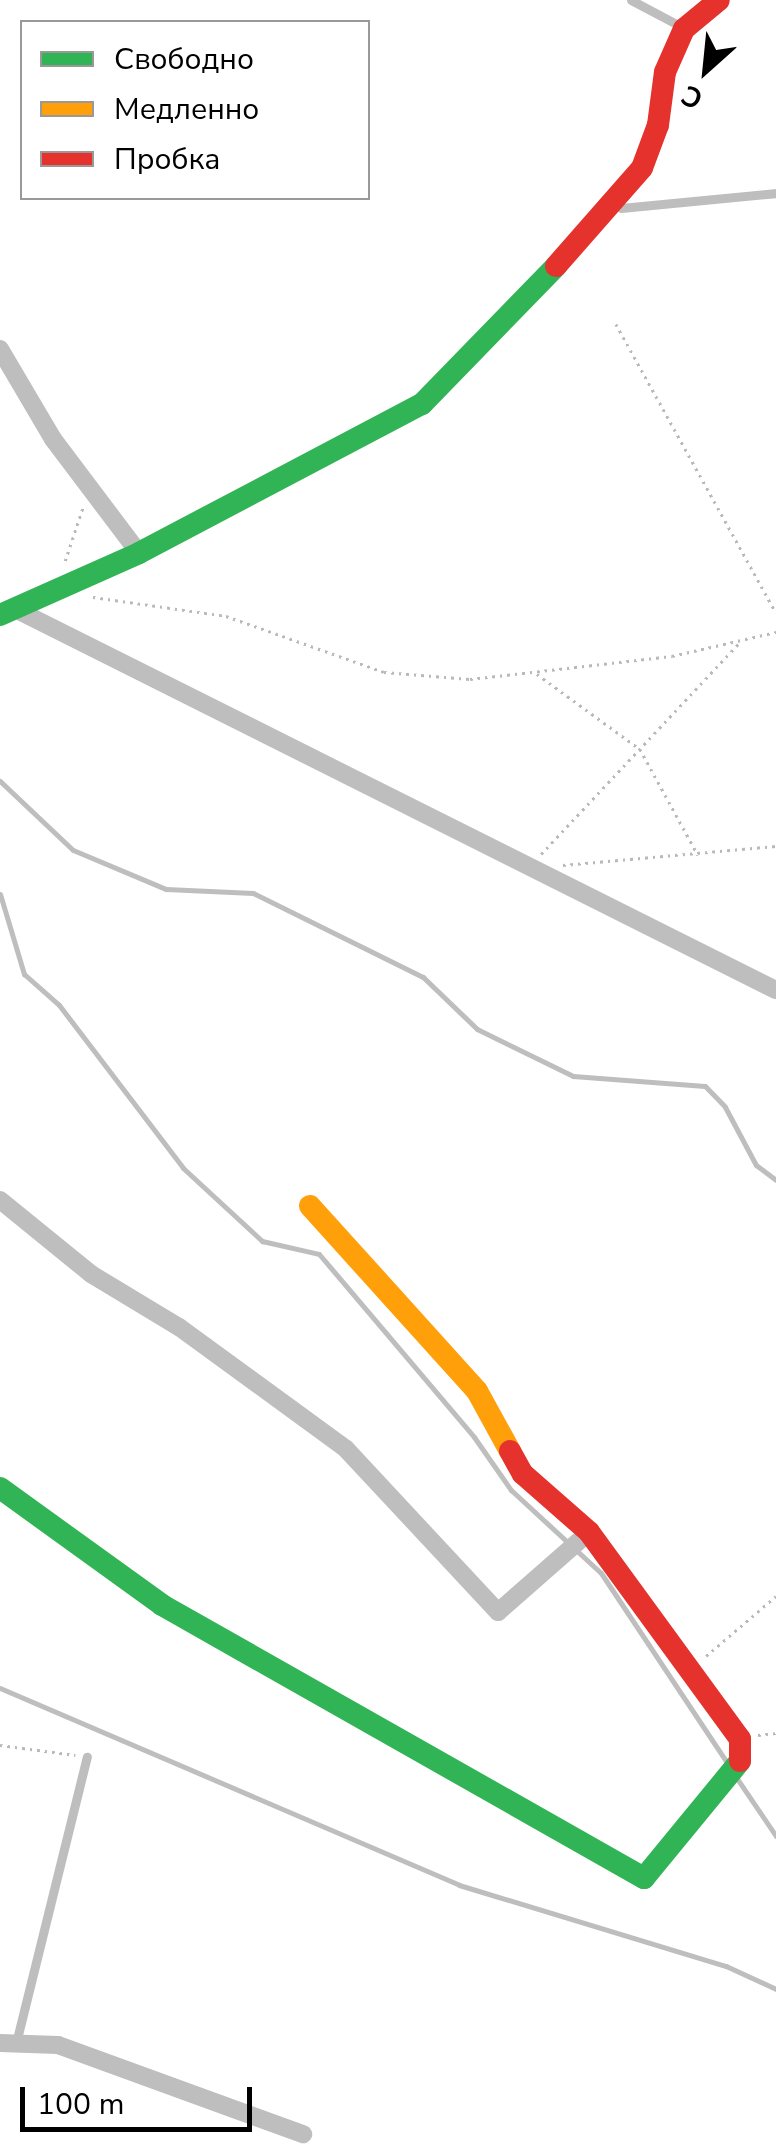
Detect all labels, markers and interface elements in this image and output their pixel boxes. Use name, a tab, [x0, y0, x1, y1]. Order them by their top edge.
legend	[20, 20, 370, 200]
north arrow	[656, 20, 756, 120]
text: Свободно	[114, 39, 254, 80]
text: С	[675, 75, 709, 118]
text: Медленно	[114, 89, 259, 130]
text: Пробка	[114, 139, 220, 180]
scale bar	[25, 2067, 258, 2129]
text: 100 m	[37, 2084, 124, 2125]

